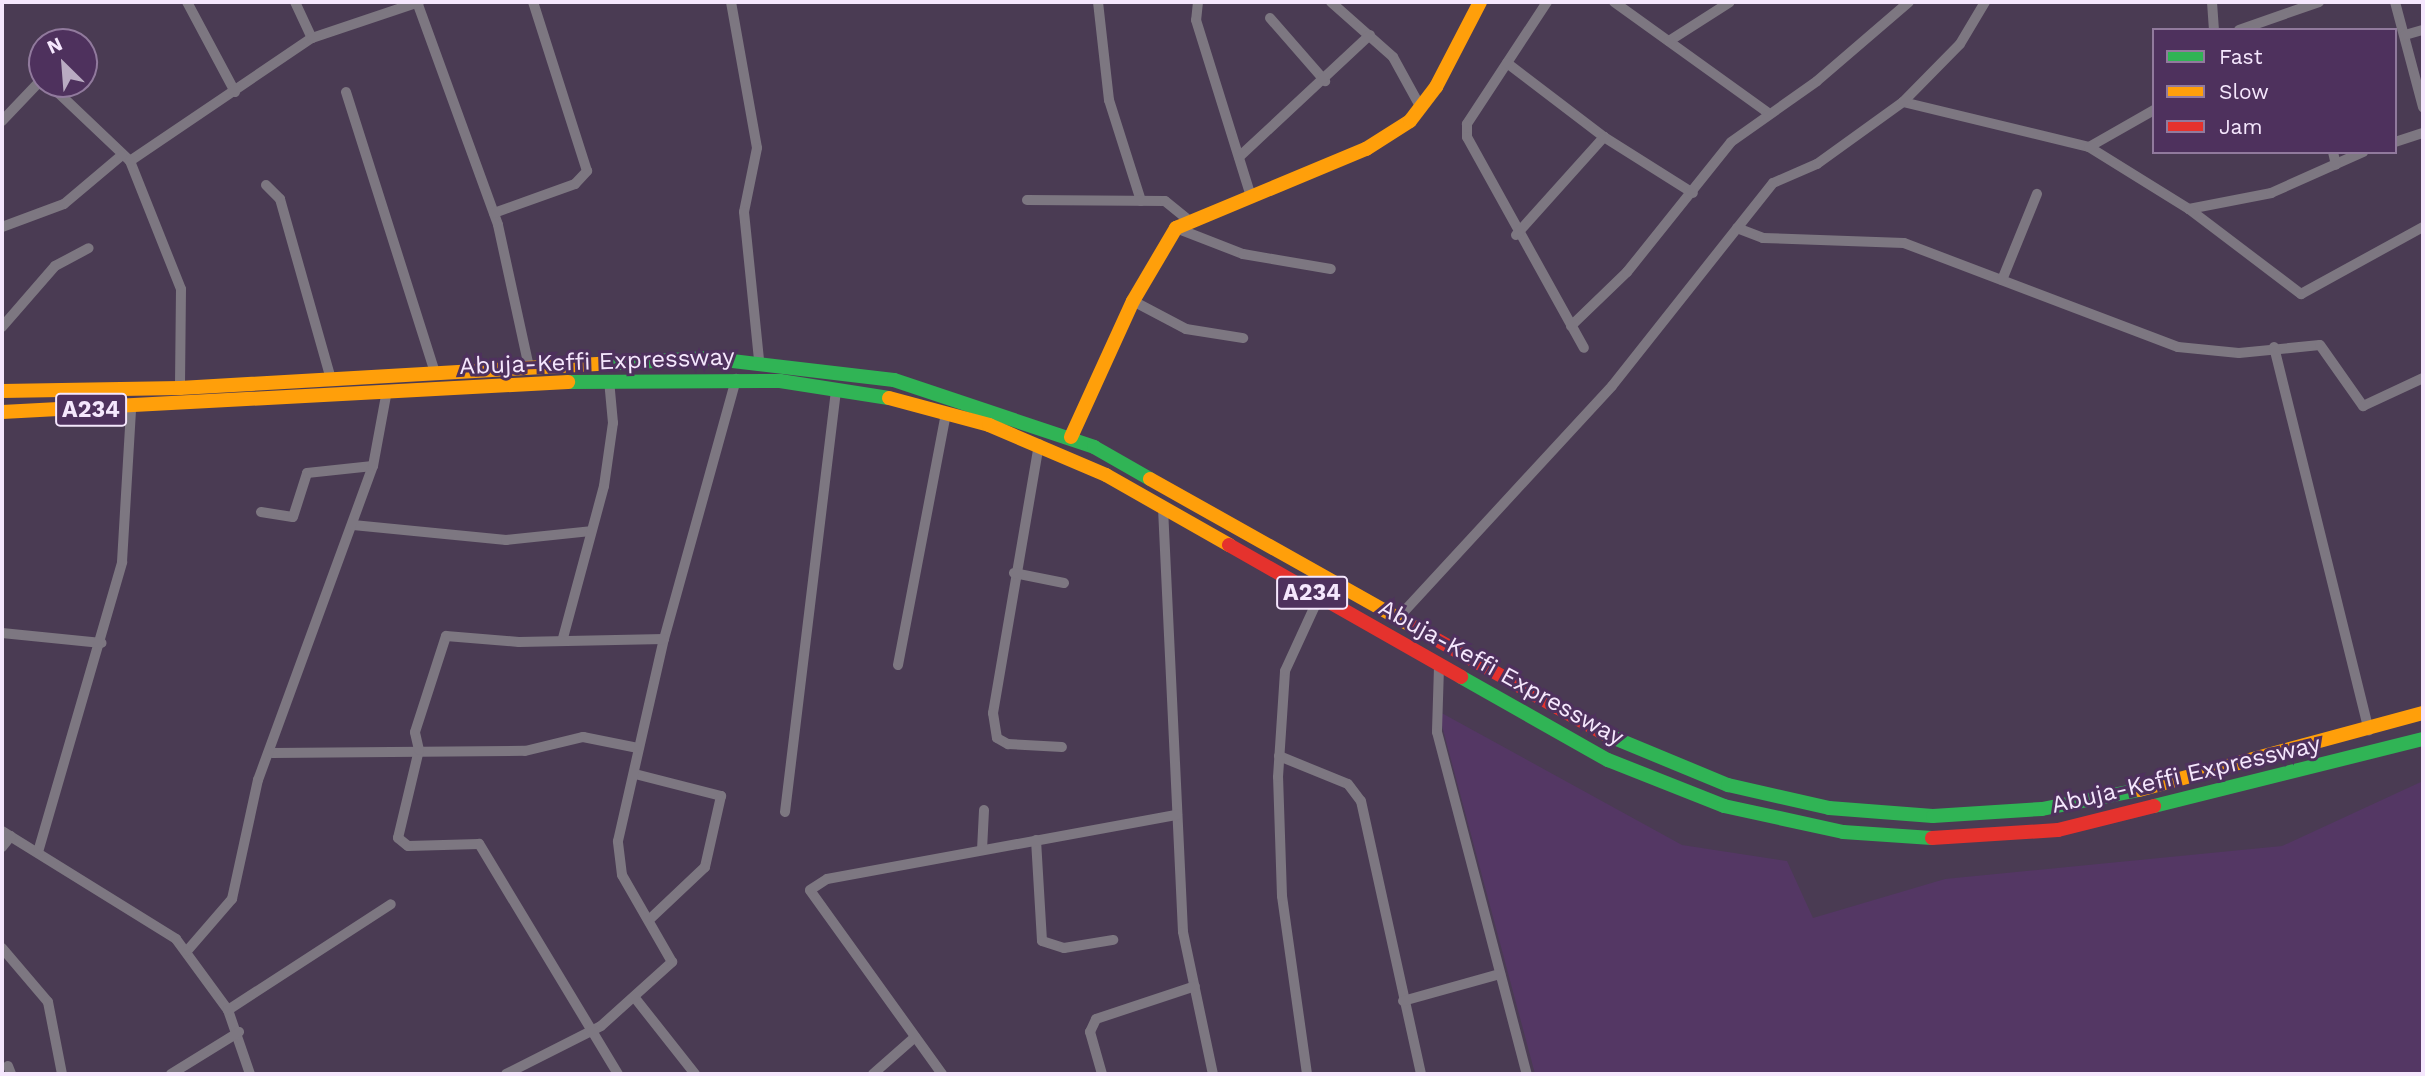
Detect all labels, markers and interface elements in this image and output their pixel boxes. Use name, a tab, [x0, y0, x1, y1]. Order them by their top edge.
north arrow	[28, 28, 98, 98]
legend	[2152, 28, 2397, 154]
text: N	[44, 32, 66, 59]
text: Fast	[2219, 44, 2263, 69]
text: Slow	[2219, 79, 2269, 104]
text: Jam	[2219, 114, 2262, 139]
street label: Abuja-Keffi Expressway	[459, 343, 735, 381]
road number: A234	[54, 390, 128, 430]
road number: A234	[1275, 573, 1349, 612]
street label: Abuja-Keffi Expressway	[1374, 594, 1628, 752]
street label: Abuja-Keffi Expressway	[2049, 730, 2323, 820]

